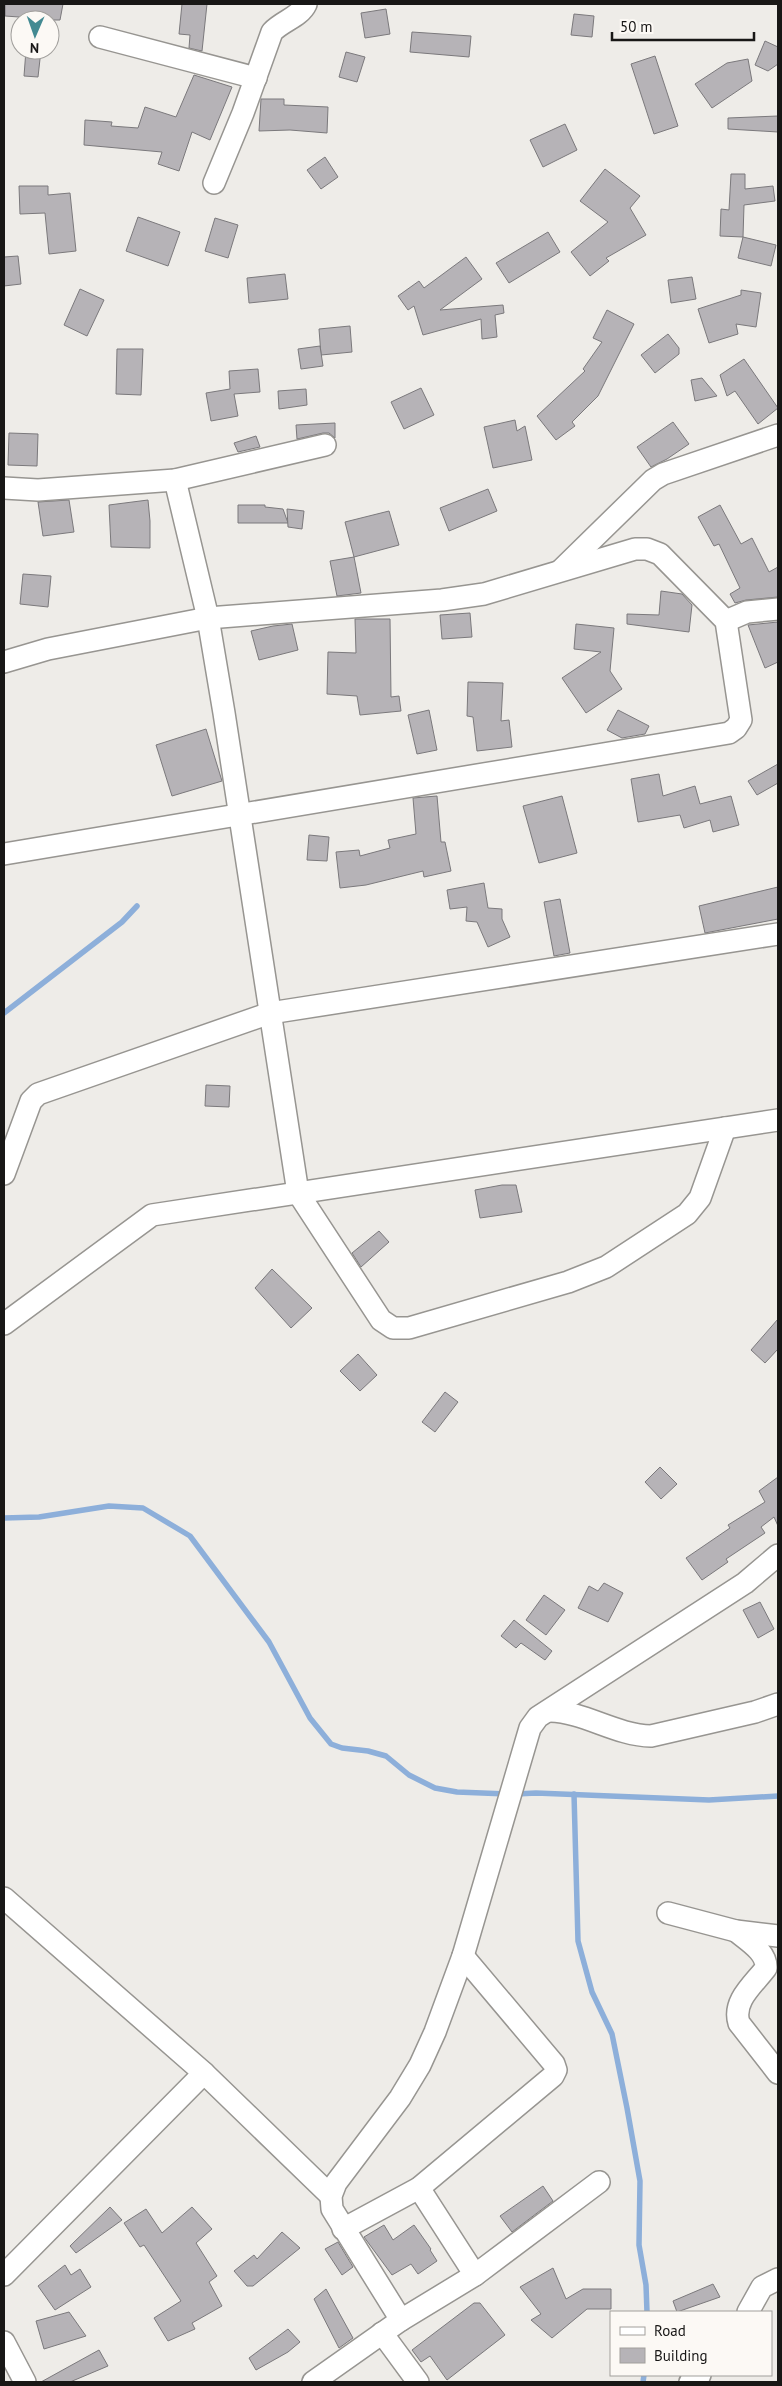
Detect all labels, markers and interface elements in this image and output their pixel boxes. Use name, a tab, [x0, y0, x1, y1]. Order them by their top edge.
north arrow	[10, 10, 60, 60]
scale bar	[612, 10, 754, 42]
text: 50 m	[620, 17, 653, 36]
text: N	[30, 39, 39, 57]
legend	[610, 2311, 772, 2376]
text: Road	[654, 2321, 686, 2340]
text: Building	[654, 2346, 708, 2365]

